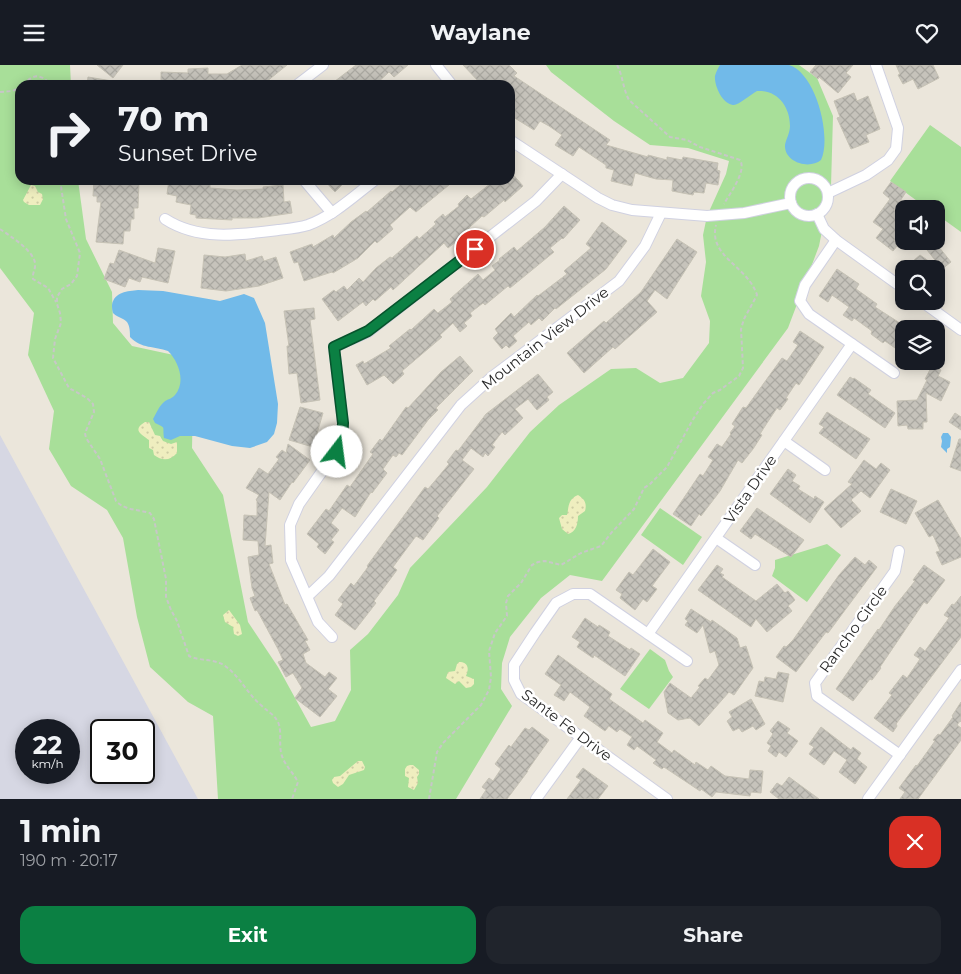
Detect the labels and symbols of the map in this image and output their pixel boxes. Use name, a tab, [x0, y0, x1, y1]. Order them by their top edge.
pin	[454, 228, 496, 270]
street label: Mountain View Drive	[478, 282, 612, 394]
position arrow	[310, 425, 362, 477]
street label: Vista Drive	[719, 451, 781, 527]
street label: Rancho Circle	[815, 582, 891, 676]
street label: Sante Fe Drive	[518, 685, 616, 765]
speed limit sign: 30	[90, 719, 155, 784]

